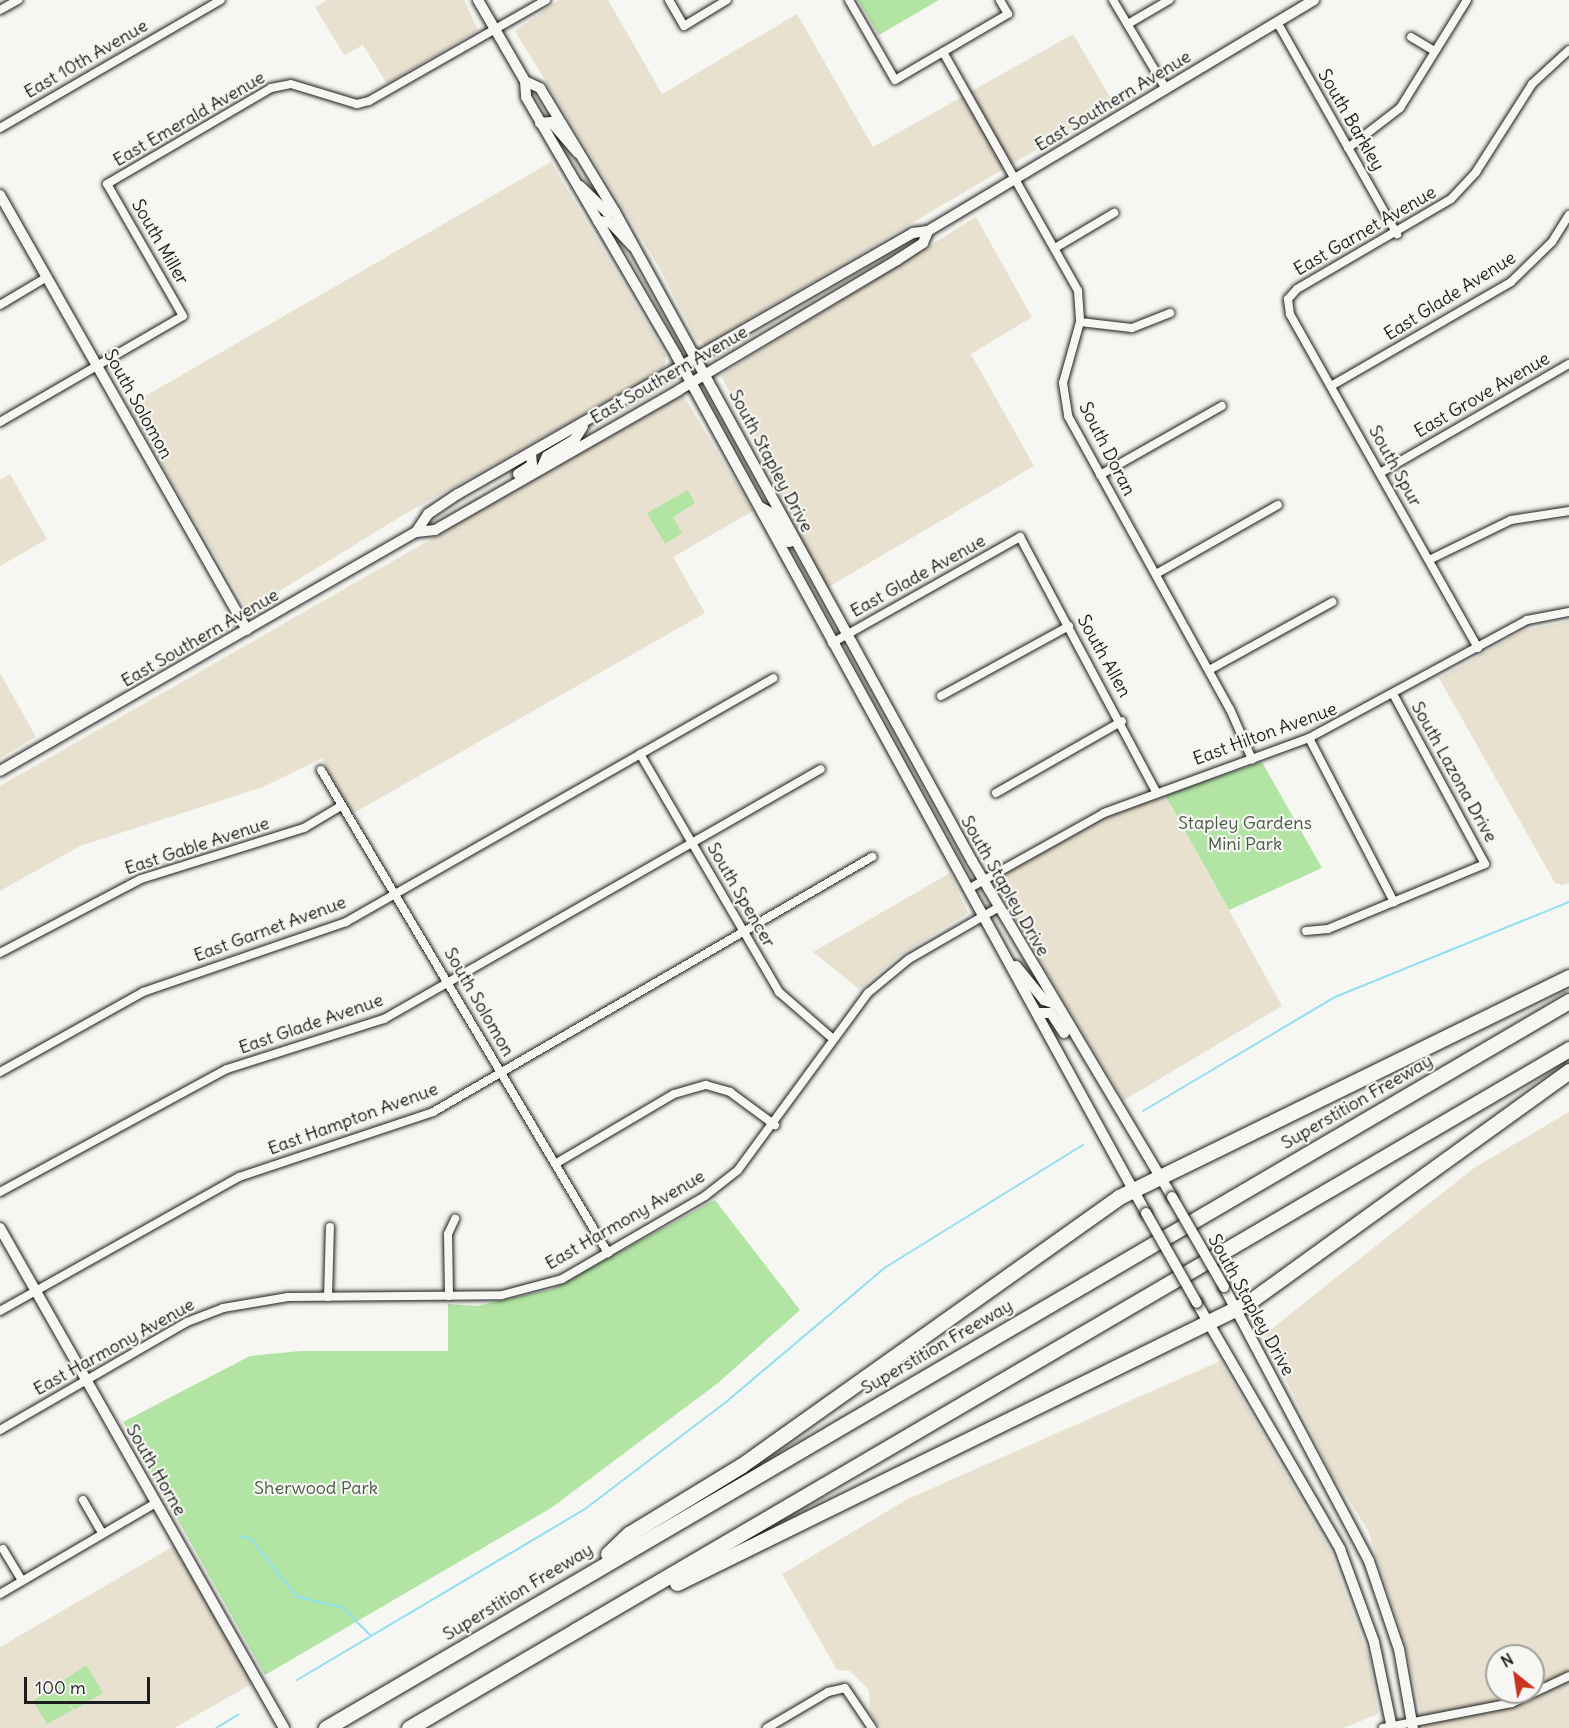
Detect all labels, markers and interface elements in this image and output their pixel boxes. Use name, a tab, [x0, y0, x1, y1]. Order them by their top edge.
street label: East 10th Avenue	[20, 15, 152, 103]
street label: East Southern Avenue	[1031, 46, 1195, 156]
street label: South Barkley	[1313, 65, 1389, 175]
street label: East Emerald Avenue	[109, 67, 269, 171]
street label: East Garnet Avenue	[1290, 182, 1440, 280]
street label: South Miller	[127, 195, 193, 289]
street label: East Glade Avenue	[1380, 247, 1520, 345]
street label: East Southern Avenue	[586, 321, 752, 429]
street label: South Solomon	[99, 345, 177, 463]
street label: East Grove Avenue	[1411, 348, 1553, 442]
street label: South Stapley Drive	[724, 386, 818, 536]
street label: South Doran	[1074, 399, 1140, 499]
street label: South Spur	[1364, 422, 1426, 510]
street label: East Glade Avenue	[847, 530, 989, 622]
street label: East Southern Avenue	[117, 584, 283, 692]
street label: South Allen	[1072, 611, 1136, 701]
street label: East Hilton Avenue	[1190, 698, 1340, 770]
street label: South Lazona Drive	[1406, 698, 1502, 846]
street label: East Gable Avenue	[122, 812, 272, 880]
street label: South Stapley Drive	[956, 812, 1054, 960]
park label: Stapley Gardens Mini Park	[1178, 813, 1312, 856]
street label: South Spencer	[702, 839, 780, 951]
street label: East Garnet Avenue	[191, 891, 349, 967]
street label: South Solomon	[439, 944, 519, 1060]
street label: East Glade Avenue	[236, 989, 386, 1059]
street label: Superstition Freeway	[1277, 1050, 1437, 1154]
street label: East Hampton Avenue	[265, 1078, 441, 1160]
street label: East Harmony Avenue	[541, 1165, 709, 1275]
street label: South Stapley Drive	[1203, 1230, 1299, 1380]
street label: East Harmony Avenue	[30, 1294, 198, 1400]
street label: Superstition Freeway	[857, 1295, 1017, 1399]
street label: South Horne	[121, 1420, 191, 1520]
park label: Sherwood Park	[254, 1477, 378, 1499]
street label: Superstition Freeway	[439, 1539, 597, 1645]
north arrow	[1485, 1644, 1545, 1704]
text: N	[1497, 1649, 1517, 1672]
scale bar	[27, 1665, 153, 1703]
text: 100 m	[35, 1676, 86, 1699]

